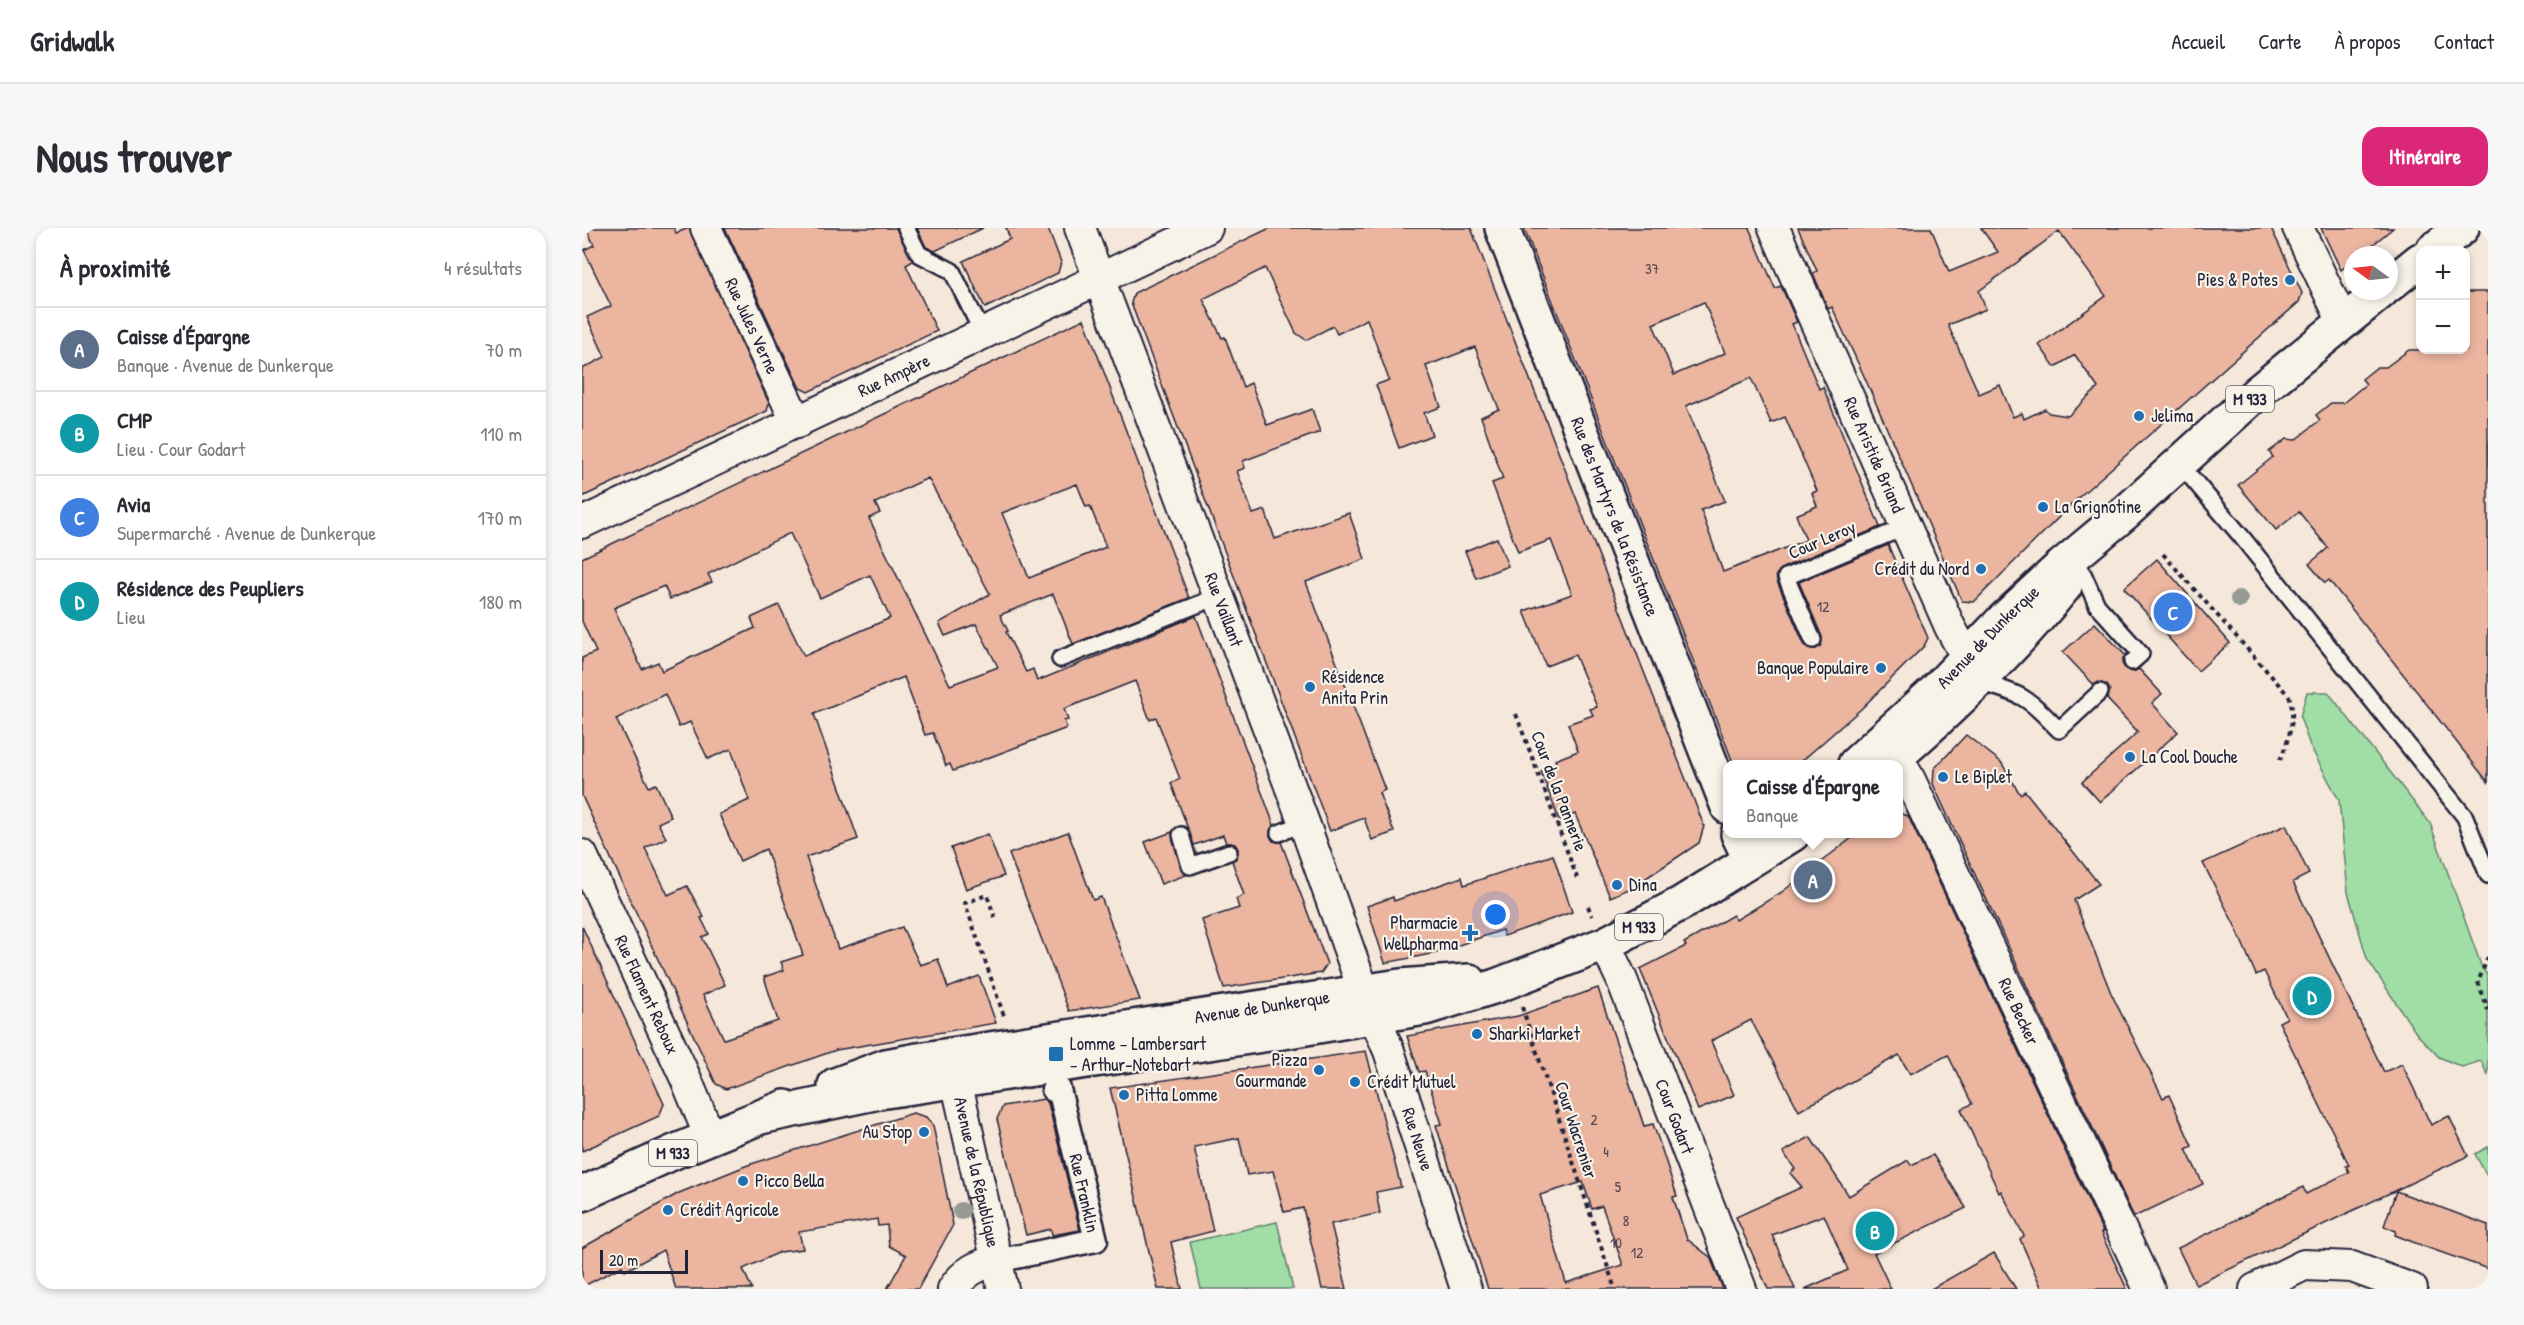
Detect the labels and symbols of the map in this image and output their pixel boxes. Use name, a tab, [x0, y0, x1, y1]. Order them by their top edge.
north arrow	[2344, 246, 2398, 300]
house number: 37	[1645, 258, 1659, 279]
place label: Pies & Potes	[2197, 267, 2278, 292]
marker: Pies & Potes	[2283, 273, 2297, 287]
street label: Rue Jules Verne	[719, 274, 785, 378]
street label: Rue Ampère	[854, 348, 934, 403]
road number: M 933	[2226, 386, 2274, 412]
street label: Rue Aristide Briand	[1838, 393, 1911, 517]
place label: Jelima	[2151, 403, 2193, 428]
marker: Jelima	[2132, 409, 2146, 423]
street label: Rue des Martyrs de la Résistance	[1565, 413, 1665, 620]
place label: La Grignotine	[2055, 494, 2141, 519]
marker: La Grignotine	[2036, 500, 2050, 514]
street label: Cour Leroy	[1784, 514, 1860, 565]
place label: Crédit du Nord	[1875, 556, 1969, 581]
marker: Crédit du Nord	[1974, 562, 1988, 576]
street label: Rue Vaillant	[1199, 569, 1250, 651]
street label: Avenue de Dunkerque	[1931, 579, 2045, 694]
pin: C	[2154, 590, 2192, 634]
house number: 12	[1817, 596, 1829, 617]
place label: Banque Populaire	[1757, 655, 1869, 680]
marker: Banque Populaire	[1874, 661, 1888, 675]
place label: Résidence Anita Prin	[1322, 664, 1388, 710]
marker: Résidence Anita Prin	[1303, 680, 1317, 694]
street label: Cour de la Pannerie	[1525, 727, 1594, 855]
place label: La Cool Douche	[2142, 744, 2238, 769]
marker: La Cool Douche	[2123, 750, 2137, 764]
place label: Le Biplet	[1955, 764, 2013, 789]
marker: Le Biplet	[1936, 770, 1950, 784]
pin: A	[1794, 858, 1832, 902]
place label: Dina	[1629, 872, 1657, 897]
marker: Dina	[1610, 878, 1624, 892]
your location	[1481, 900, 1510, 929]
place label: Pharmacie Wellpharma	[1383, 910, 1458, 956]
road number: M 933	[1615, 914, 1663, 940]
marker: Pharmacie Wellpharma	[1463, 926, 1477, 940]
street label: Rue Flament Reboux	[609, 931, 686, 1058]
street label: Rue Becker	[1993, 974, 2046, 1049]
pin: D	[2292, 974, 2332, 1018]
street label: Avenue de Dunkerque	[1193, 984, 1331, 1029]
place label: Sharki Market	[1489, 1021, 1581, 1046]
marker: Sharki Market	[1470, 1027, 1484, 1041]
place label: Lomme – Lambersart – Arthur-Notebart	[1070, 1031, 1207, 1077]
marker: Lomme – Lambersart – Arthur-Notebart	[1047, 1045, 1065, 1063]
place label: Pizza Gourmande	[1235, 1047, 1307, 1093]
marker: Pizza Gourmande	[1312, 1063, 1326, 1077]
place label: Crédit Mutuel	[1367, 1069, 1456, 1094]
marker: Crédit Mutuel	[1348, 1075, 1362, 1089]
street label: Cour Godart	[1649, 1075, 1701, 1158]
street label: Cour Wacrenier	[1549, 1078, 1604, 1182]
place label: Pitta Lomme	[1136, 1082, 1218, 1107]
marker: Pitta Lomme	[1117, 1088, 1131, 1102]
street label: Avenue de la République	[948, 1094, 1006, 1250]
street label: Rue Neuve	[1396, 1104, 1440, 1174]
house number: 2	[1590, 1109, 1598, 1130]
place label: Au Stop	[862, 1119, 912, 1144]
marker: Au Stop	[917, 1125, 931, 1139]
road number: M 933	[649, 1140, 697, 1166]
house number: 4	[1603, 1141, 1609, 1162]
street label: Rue Franklin	[1063, 1151, 1106, 1235]
place label: Picco Bella	[755, 1168, 824, 1193]
marker: Picco Bella	[736, 1174, 750, 1188]
house number: 5	[1615, 1176, 1622, 1197]
place label: Crédit Agricole	[680, 1197, 779, 1222]
marker: Crédit Agricole	[661, 1203, 675, 1217]
pin: B	[1856, 1208, 1894, 1254]
house number: 8	[1623, 1210, 1629, 1231]
house number: 10	[1610, 1232, 1622, 1253]
house number: 12	[1631, 1242, 1643, 1263]
scale bar	[600, 1247, 688, 1274]

